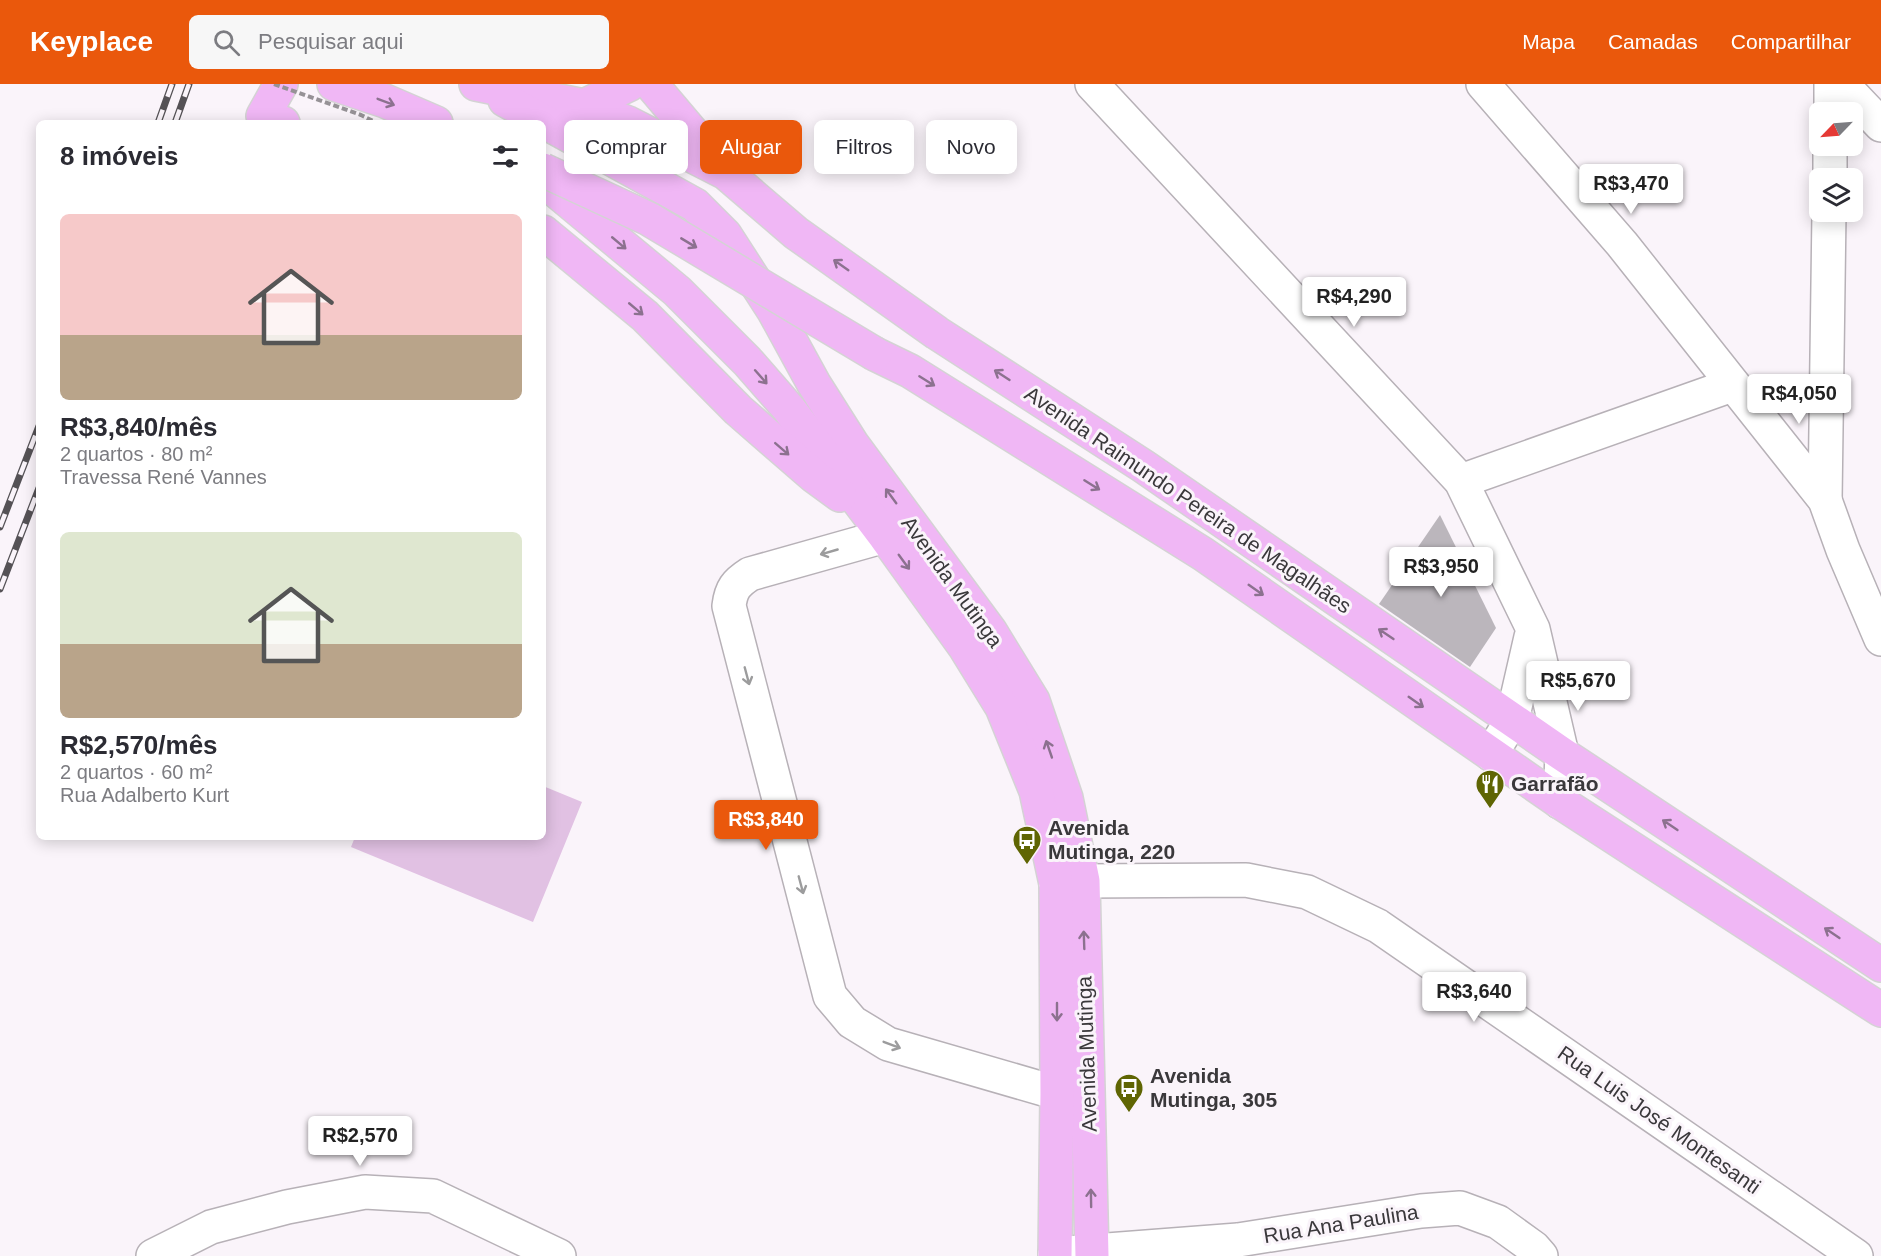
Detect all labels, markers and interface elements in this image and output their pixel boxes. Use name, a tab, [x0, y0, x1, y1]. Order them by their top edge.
search box	[189, 15, 609, 69]
text: Keyplace	[30, 26, 153, 57]
icon: search	[210, 26, 243, 59]
text: Pesquisar aqui	[258, 29, 404, 54]
text: Mapa	[1522, 30, 1575, 53]
text: Camadas	[1608, 30, 1698, 53]
text: Compartilhar	[1731, 30, 1851, 53]
one-way arrow	[376, 97, 394, 108]
north arrow	[1809, 102, 1863, 156]
map controls	[1809, 102, 1863, 222]
chip: Comprar	[564, 120, 688, 174]
chip: Alugar	[700, 120, 802, 174]
chip: Filtros	[814, 120, 914, 174]
chip: Novo	[926, 120, 1017, 174]
icon: filters	[489, 140, 522, 173]
text: 8 imóveis	[60, 141, 179, 171]
pin: R$3,470	[1576, 164, 1686, 215]
button: layers	[1809, 168, 1863, 222]
text: R$3,470	[1593, 172, 1669, 194]
one-way arrow	[611, 236, 626, 250]
one-way arrow	[680, 237, 697, 249]
icon: home	[237, 253, 345, 361]
one-way arrow	[834, 259, 850, 271]
pin: R$4,290	[1299, 277, 1409, 328]
text: R$4,290	[1316, 285, 1392, 307]
one-way arrow	[628, 303, 644, 316]
one-way arrow	[754, 369, 767, 385]
one-way arrow	[994, 369, 1011, 381]
pin: R$4,050	[1744, 374, 1854, 425]
one-way arrow	[918, 376, 935, 388]
street label: Avenida Raimundo Pereira de Magalhães	[1021, 381, 1356, 618]
text: R$4,050	[1761, 382, 1837, 404]
text: R$3,840/mês	[60, 412, 218, 442]
one-way arrow	[774, 442, 789, 456]
text: 2 quartos · 80 m²	[60, 443, 212, 465]
text: Travessa René Vannes	[60, 466, 267, 488]
one-way arrow	[1083, 479, 1100, 491]
one-way arrow	[884, 489, 897, 505]
street label: Avenida Mutinga	[897, 512, 1008, 652]
one-way arrow	[820, 547, 839, 558]
pin: R$3,950	[1386, 547, 1496, 598]
one-way arrow	[898, 554, 910, 570]
text: R$3,950	[1403, 555, 1479, 577]
icon: home	[237, 571, 345, 679]
one-way arrow	[1247, 584, 1263, 596]
one-way arrow	[1379, 628, 1395, 640]
pin: R$5,670	[1523, 661, 1633, 712]
one-way arrow	[741, 666, 753, 685]
text: R$5,670	[1540, 669, 1616, 691]
one-way arrow	[1407, 696, 1423, 708]
text: R$2,570/mês	[60, 730, 218, 760]
one-way arrow	[1043, 740, 1054, 759]
text: 2 quartos · 60 m²	[60, 761, 212, 783]
restaurant icon: Garrafão	[1474, 768, 1506, 810]
place label: Garrafão	[1511, 772, 1599, 795]
text: Rua Adalberto Kurt	[60, 784, 229, 806]
pin: R$3,840	[711, 800, 821, 851]
text: R$3,840	[728, 808, 804, 830]
place label: Avenida Mutinga, 220	[1048, 816, 1175, 863]
one-way arrow	[1662, 819, 1678, 831]
bus stop icon: Avenida Mutinga, 220	[1011, 824, 1043, 866]
one-way arrow	[796, 875, 808, 894]
one-way arrow	[1824, 927, 1841, 939]
one-way arrow	[1078, 930, 1090, 950]
pin: R$3,640	[1419, 972, 1529, 1023]
street label: Avenida Mutinga	[1072, 975, 1101, 1132]
text: R$3,640	[1436, 980, 1512, 1002]
one-way arrow	[1051, 1002, 1063, 1022]
one-way arrow	[883, 1040, 901, 1051]
street label: Rua Luis José Montesanti	[1554, 1041, 1765, 1198]
place label: Avenida Mutinga, 305	[1150, 1064, 1278, 1111]
bus stop icon: Avenida Mutinga, 305	[1113, 1072, 1145, 1114]
pin: R$2,570	[305, 1116, 415, 1167]
text: R$2,570	[322, 1124, 398, 1146]
one-way arrow	[1085, 1188, 1097, 1208]
street label: Rua Ana Paulina	[1262, 1200, 1420, 1247]

